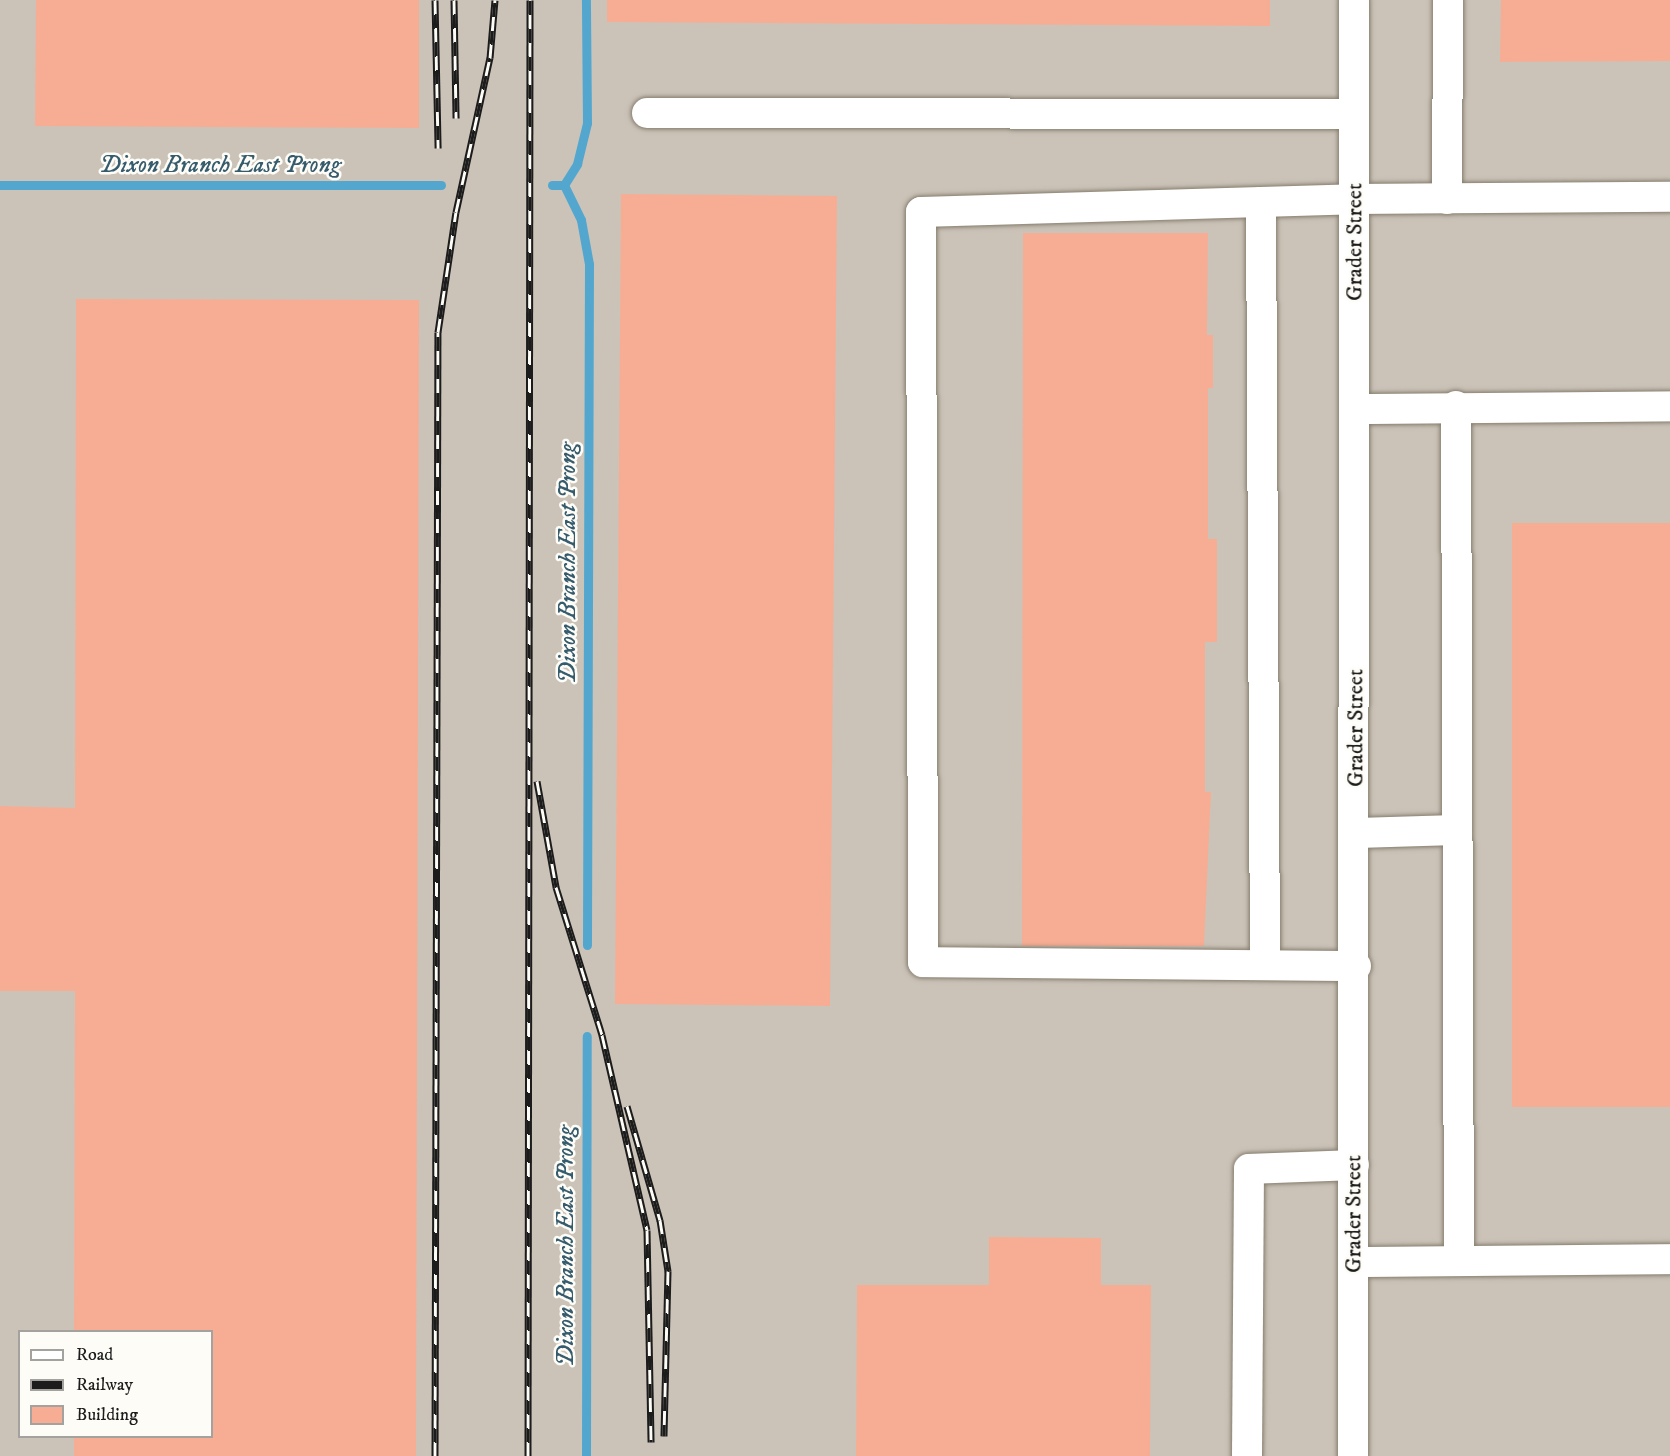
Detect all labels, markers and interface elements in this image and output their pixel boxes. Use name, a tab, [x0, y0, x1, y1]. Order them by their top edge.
water label: Dixon Branch East Prong	[100, 152, 340, 180]
street label: Grader Street	[1342, 183, 1368, 301]
water label: Dixon Branch East Prong	[555, 443, 583, 683]
street label: Grader Street	[1343, 669, 1369, 787]
water label: Dixon Branch East Prong	[553, 1126, 581, 1366]
street label: Grader Street	[1341, 1155, 1367, 1273]
legend	[18, 1330, 213, 1438]
text: Road	[76, 1344, 113, 1366]
text: Railway	[76, 1374, 133, 1396]
text: Building	[76, 1404, 138, 1426]

